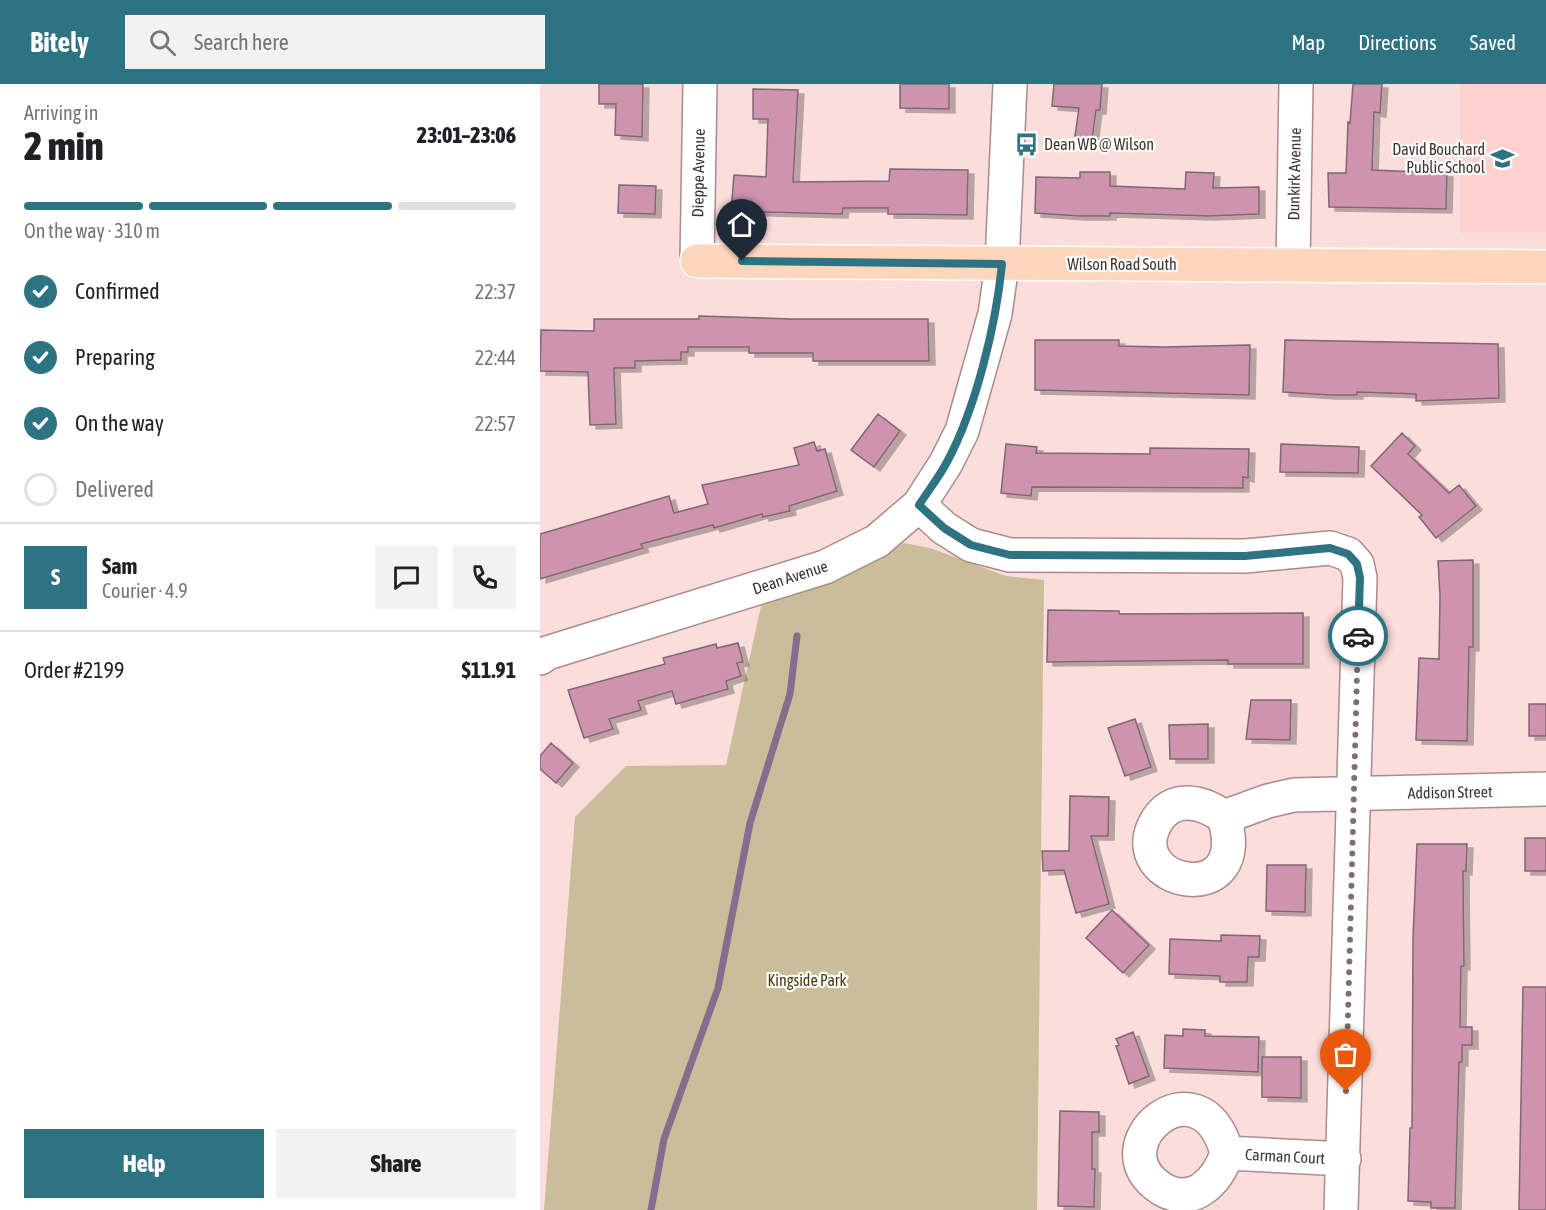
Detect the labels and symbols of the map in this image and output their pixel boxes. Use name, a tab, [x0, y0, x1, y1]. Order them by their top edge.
street label: Dunkirk Avenue	[1284, 127, 1304, 221]
street label: Dieppe Avenue	[688, 128, 709, 218]
bus stop icon: Dean WB @ Wilson	[1013, 131, 1039, 157]
place label: Dean WB @ Wilson	[1044, 135, 1154, 153]
place label: David Bouchard Public School	[1392, 140, 1486, 176]
school or university icon: David Bouchard Public School	[1490, 145, 1516, 171]
pin	[716, 199, 767, 261]
street label: Wilson Road South	[1067, 255, 1177, 273]
street label: Dean Avenue	[750, 556, 830, 598]
courier	[1328, 606, 1388, 666]
street label: Addison Street	[1407, 782, 1493, 802]
park label: Kingside Park	[767, 971, 847, 990]
pin	[1320, 1029, 1371, 1091]
street label: Carman Court	[1245, 1145, 1326, 1167]

